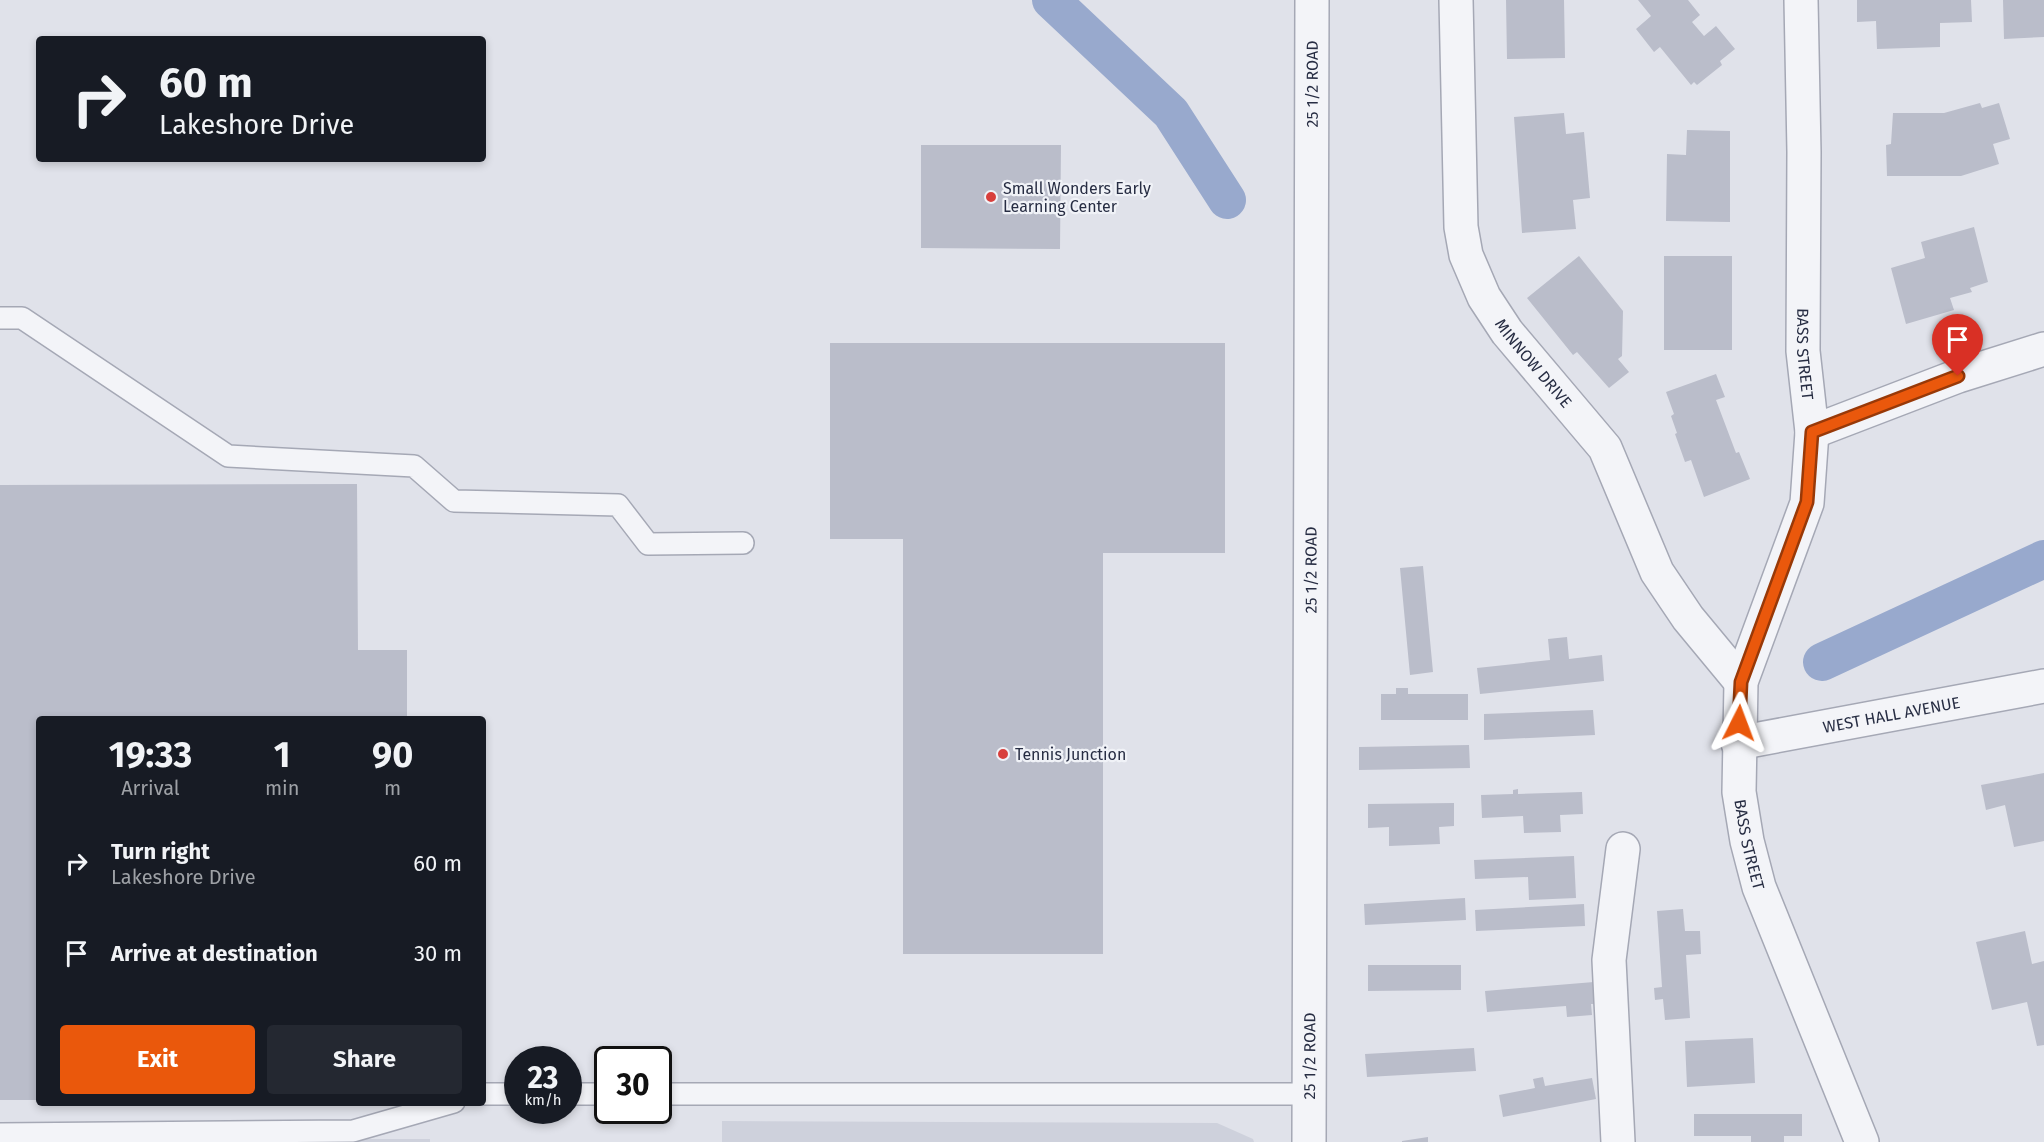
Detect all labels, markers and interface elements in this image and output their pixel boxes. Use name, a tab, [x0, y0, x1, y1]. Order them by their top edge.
street label: 25 1/2 ROAD	[1302, 41, 1321, 128]
text: 60 m	[159, 58, 253, 108]
icon: right	[60, 60, 138, 138]
text: Lakeshore Drive	[159, 109, 354, 141]
place label: Small Wonders Early Learning Center	[1003, 179, 1151, 216]
marker: Small Wonders Early Learning Center	[984, 190, 998, 204]
street label: BASS STREET	[1793, 308, 1818, 401]
pin	[1932, 314, 1983, 376]
street label: MINNOW DRIVE	[1491, 315, 1576, 411]
icon: arrive	[1941, 323, 1974, 356]
street label: 25 1/2 ROAD	[1301, 527, 1320, 614]
position arrow	[1707, 691, 1771, 755]
street label: WEST HALL AVENUE	[1821, 692, 1962, 737]
text: 19:33	[109, 733, 192, 777]
text: 1	[274, 733, 290, 777]
text: 90	[372, 733, 413, 777]
place label: Tennis Junction	[1015, 745, 1126, 764]
marker: Tennis Junction	[996, 747, 1010, 761]
text: Arrival	[121, 776, 180, 800]
text: min	[265, 776, 299, 800]
text: m	[384, 776, 401, 800]
street label: BASS STREET	[1731, 798, 1769, 892]
text: Turn right	[111, 838, 210, 865]
icon: right	[60, 847, 93, 880]
text: 60 m	[413, 850, 462, 877]
text: Lakeshore Drive	[111, 865, 256, 889]
icon: arrive	[60, 937, 93, 970]
text: Arrive at destination	[111, 940, 318, 967]
text: 30 m	[414, 940, 462, 967]
street label: 25 1/2 ROAD	[1300, 1012, 1319, 1100]
button: Exit	[60, 1025, 255, 1094]
button: Share	[267, 1025, 462, 1094]
speed limit sign: 30	[594, 1046, 672, 1124]
text: 23	[528, 1060, 558, 1096]
text: km/h	[524, 1091, 562, 1109]

